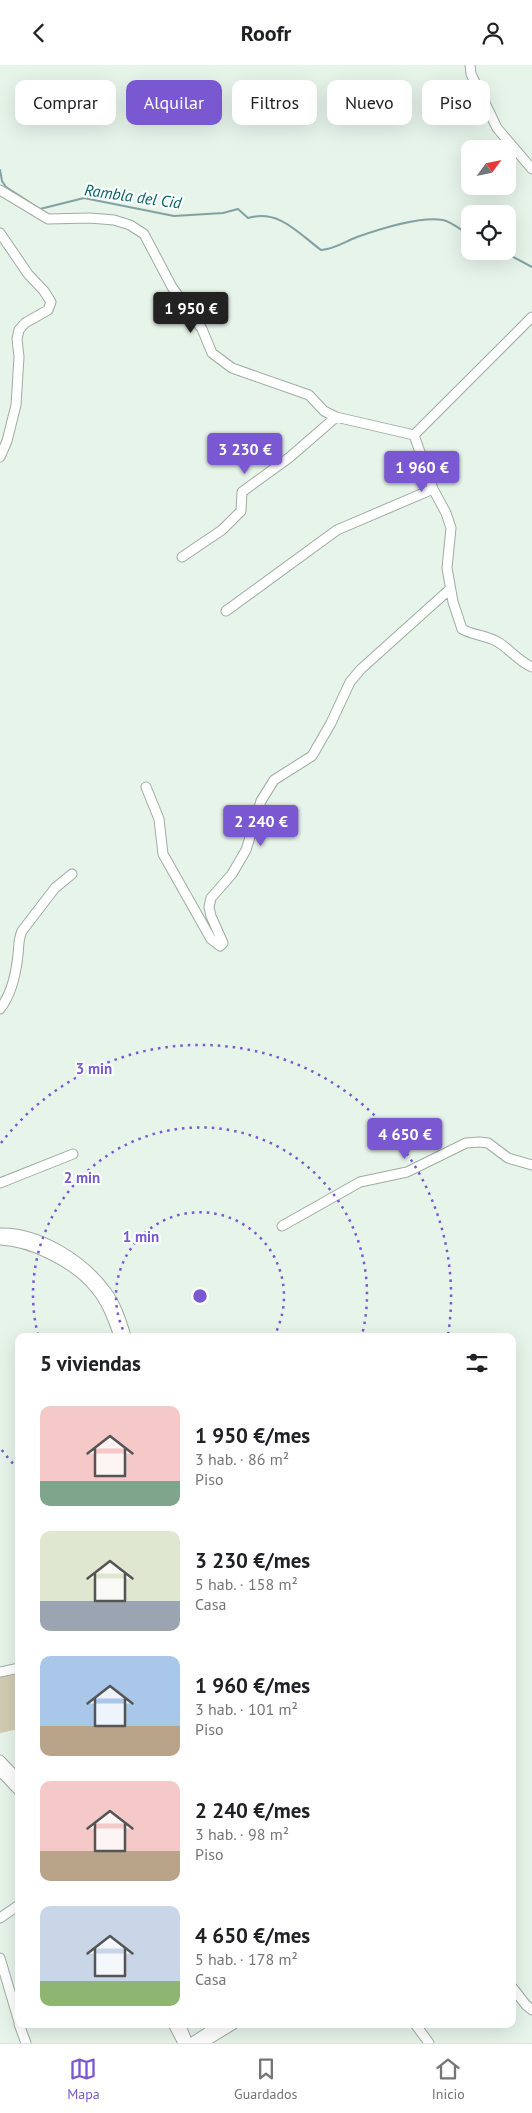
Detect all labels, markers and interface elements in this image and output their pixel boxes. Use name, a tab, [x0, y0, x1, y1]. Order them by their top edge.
icon: back	[25, 19, 53, 47]
text: Roofr	[241, 19, 291, 47]
icon: person	[479, 19, 507, 47]
chip: Comprar	[15, 80, 116, 125]
chip: Alquilar	[126, 80, 222, 125]
chip: Filtros	[232, 80, 317, 125]
chip: Nuevo	[327, 80, 412, 125]
chip: Piso	[422, 80, 490, 125]
north arrow	[461, 140, 516, 195]
map controls	[461, 140, 516, 260]
water label: Rambla del Cid	[83, 179, 184, 213]
button: locate	[461, 205, 516, 260]
pin: 1 950 €	[145, 291, 237, 334]
text: 1 950 €	[164, 298, 218, 318]
pin: 3 230 €	[199, 433, 291, 475]
text: 3 230 €	[218, 439, 272, 459]
pin: 1 960 €	[376, 451, 468, 493]
text: 1 960 €	[395, 457, 449, 477]
pin: 2 240 €	[215, 805, 307, 847]
text: 2 240 €	[234, 811, 288, 831]
text: 3 min	[76, 1059, 112, 1078]
pin: 4 650 €	[359, 1117, 451, 1160]
text: 4 650 €	[378, 1124, 432, 1144]
text: 2 min	[64, 1168, 100, 1187]
text: 1 min	[123, 1227, 159, 1246]
centre of rings	[191, 1287, 209, 1305]
icon: filters	[463, 1349, 491, 1377]
text: 5 viviendas	[40, 1350, 141, 1377]
text: 1 950 €/mes	[195, 1422, 310, 1449]
icon: home	[80, 1426, 140, 1486]
text: 3 hab. · 86 m²	[195, 1449, 289, 1469]
text: Piso	[195, 1469, 224, 1489]
text: 3 230 €/mes	[195, 1547, 310, 1574]
icon: home	[80, 1551, 140, 1611]
text: 5 hab. · 158 m²	[195, 1574, 298, 1594]
text: Casa	[195, 1594, 226, 1614]
text: 1 960 €/mes	[195, 1672, 310, 1699]
icon: home	[80, 1676, 140, 1736]
text: 3 hab. · 101 m²	[195, 1699, 298, 1719]
text: Piso	[195, 1719, 224, 1739]
text: 2 240 €/mes	[195, 1797, 310, 1824]
icon: home	[80, 1801, 140, 1861]
text: 3 hab. · 98 m²	[195, 1824, 289, 1844]
text: Piso	[195, 1844, 224, 1864]
text: 4 650 €/mes	[195, 1922, 310, 1949]
icon: home	[80, 1926, 140, 1986]
text: 5 hab. · 178 m²	[195, 1949, 298, 1969]
text: Casa	[195, 1969, 226, 1989]
tab: Mapa	[67, 2055, 100, 2103]
tab: Guardados	[234, 2055, 297, 2103]
tab: Inicio	[432, 2055, 465, 2103]

